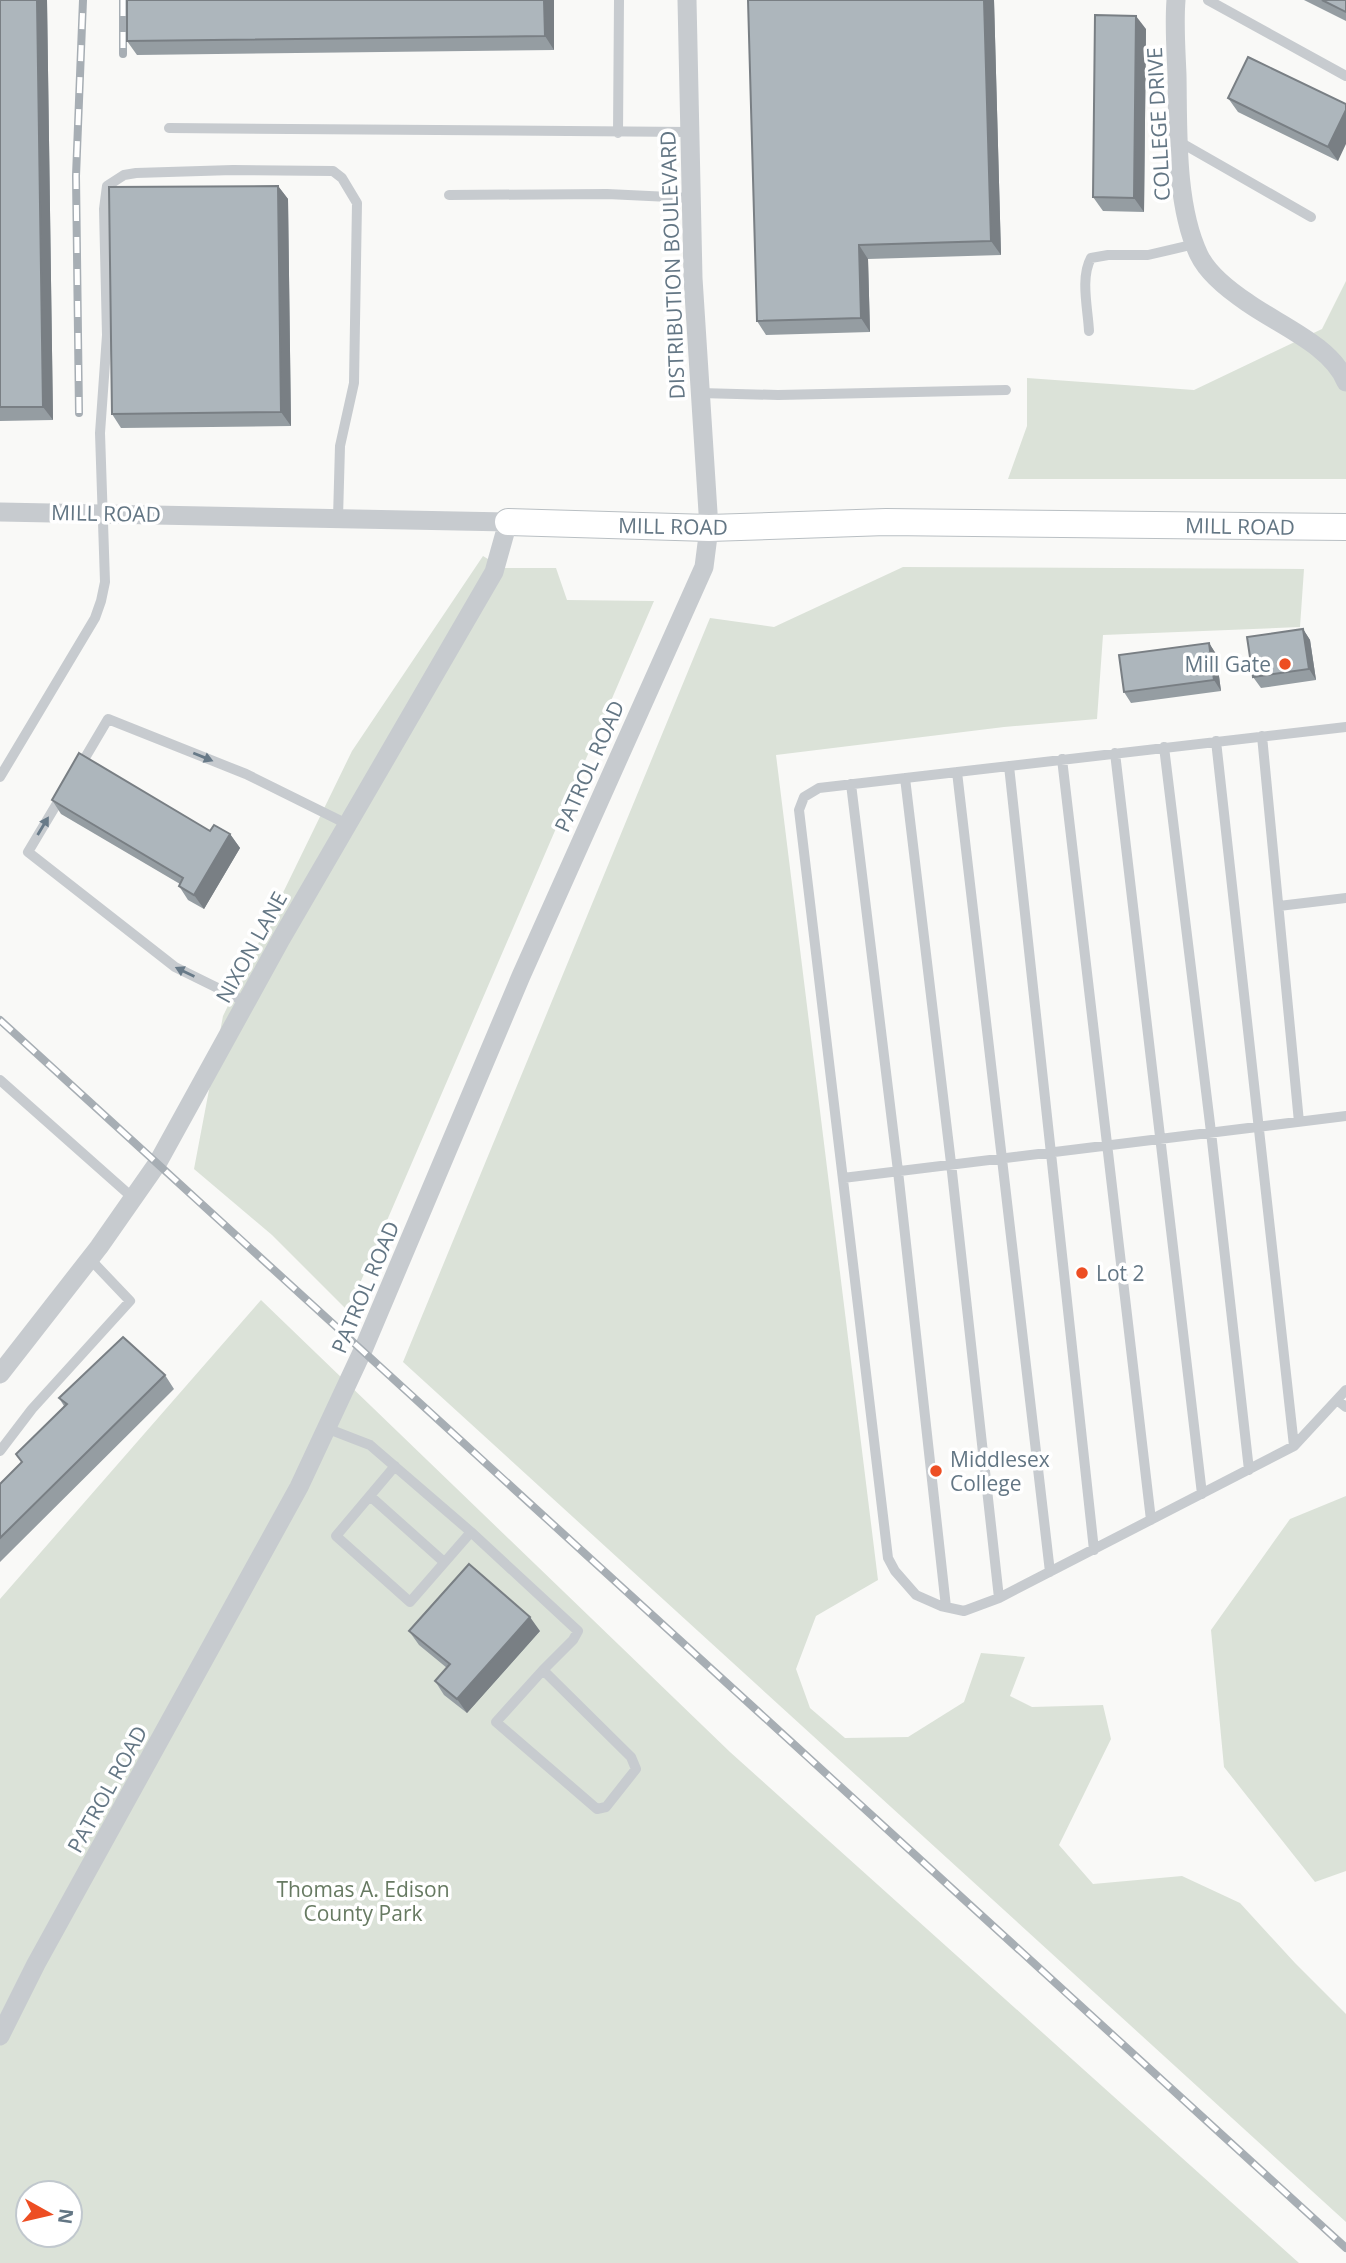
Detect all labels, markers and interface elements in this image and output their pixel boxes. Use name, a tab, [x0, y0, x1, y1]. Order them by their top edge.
street label: COLLEGE DRIVE	[1140, 46, 1176, 202]
street label: DISTRIBUTION BOULEVARD	[653, 130, 691, 400]
street label: MILL ROAD	[51, 498, 161, 528]
street label: MILL ROAD	[618, 511, 728, 541]
street label: MILL ROAD	[1185, 511, 1295, 541]
place label: Mill Gate	[1185, 650, 1271, 678]
marker: Mill Gate	[1277, 656, 1293, 672]
street label: PATROL ROAD	[548, 696, 630, 836]
one-way arrow	[192, 751, 213, 762]
one-way arrow	[37, 817, 49, 836]
street label: NIXON LANE	[209, 886, 293, 1008]
one-way arrow	[175, 966, 195, 978]
street label: PATROL ROAD	[325, 1217, 405, 1357]
place label: Lot 2	[1096, 1259, 1145, 1287]
marker: Lot 2	[1074, 1265, 1090, 1281]
place label: Middlesex College	[950, 1445, 1050, 1497]
marker: Middlesex College	[928, 1463, 944, 1479]
street label: PATROL ROAD	[61, 1721, 153, 1857]
park label: Thomas A. Edison County Park	[276, 1875, 450, 1927]
north arrow	[14, 2179, 84, 2249]
text: N	[52, 2207, 80, 2226]

